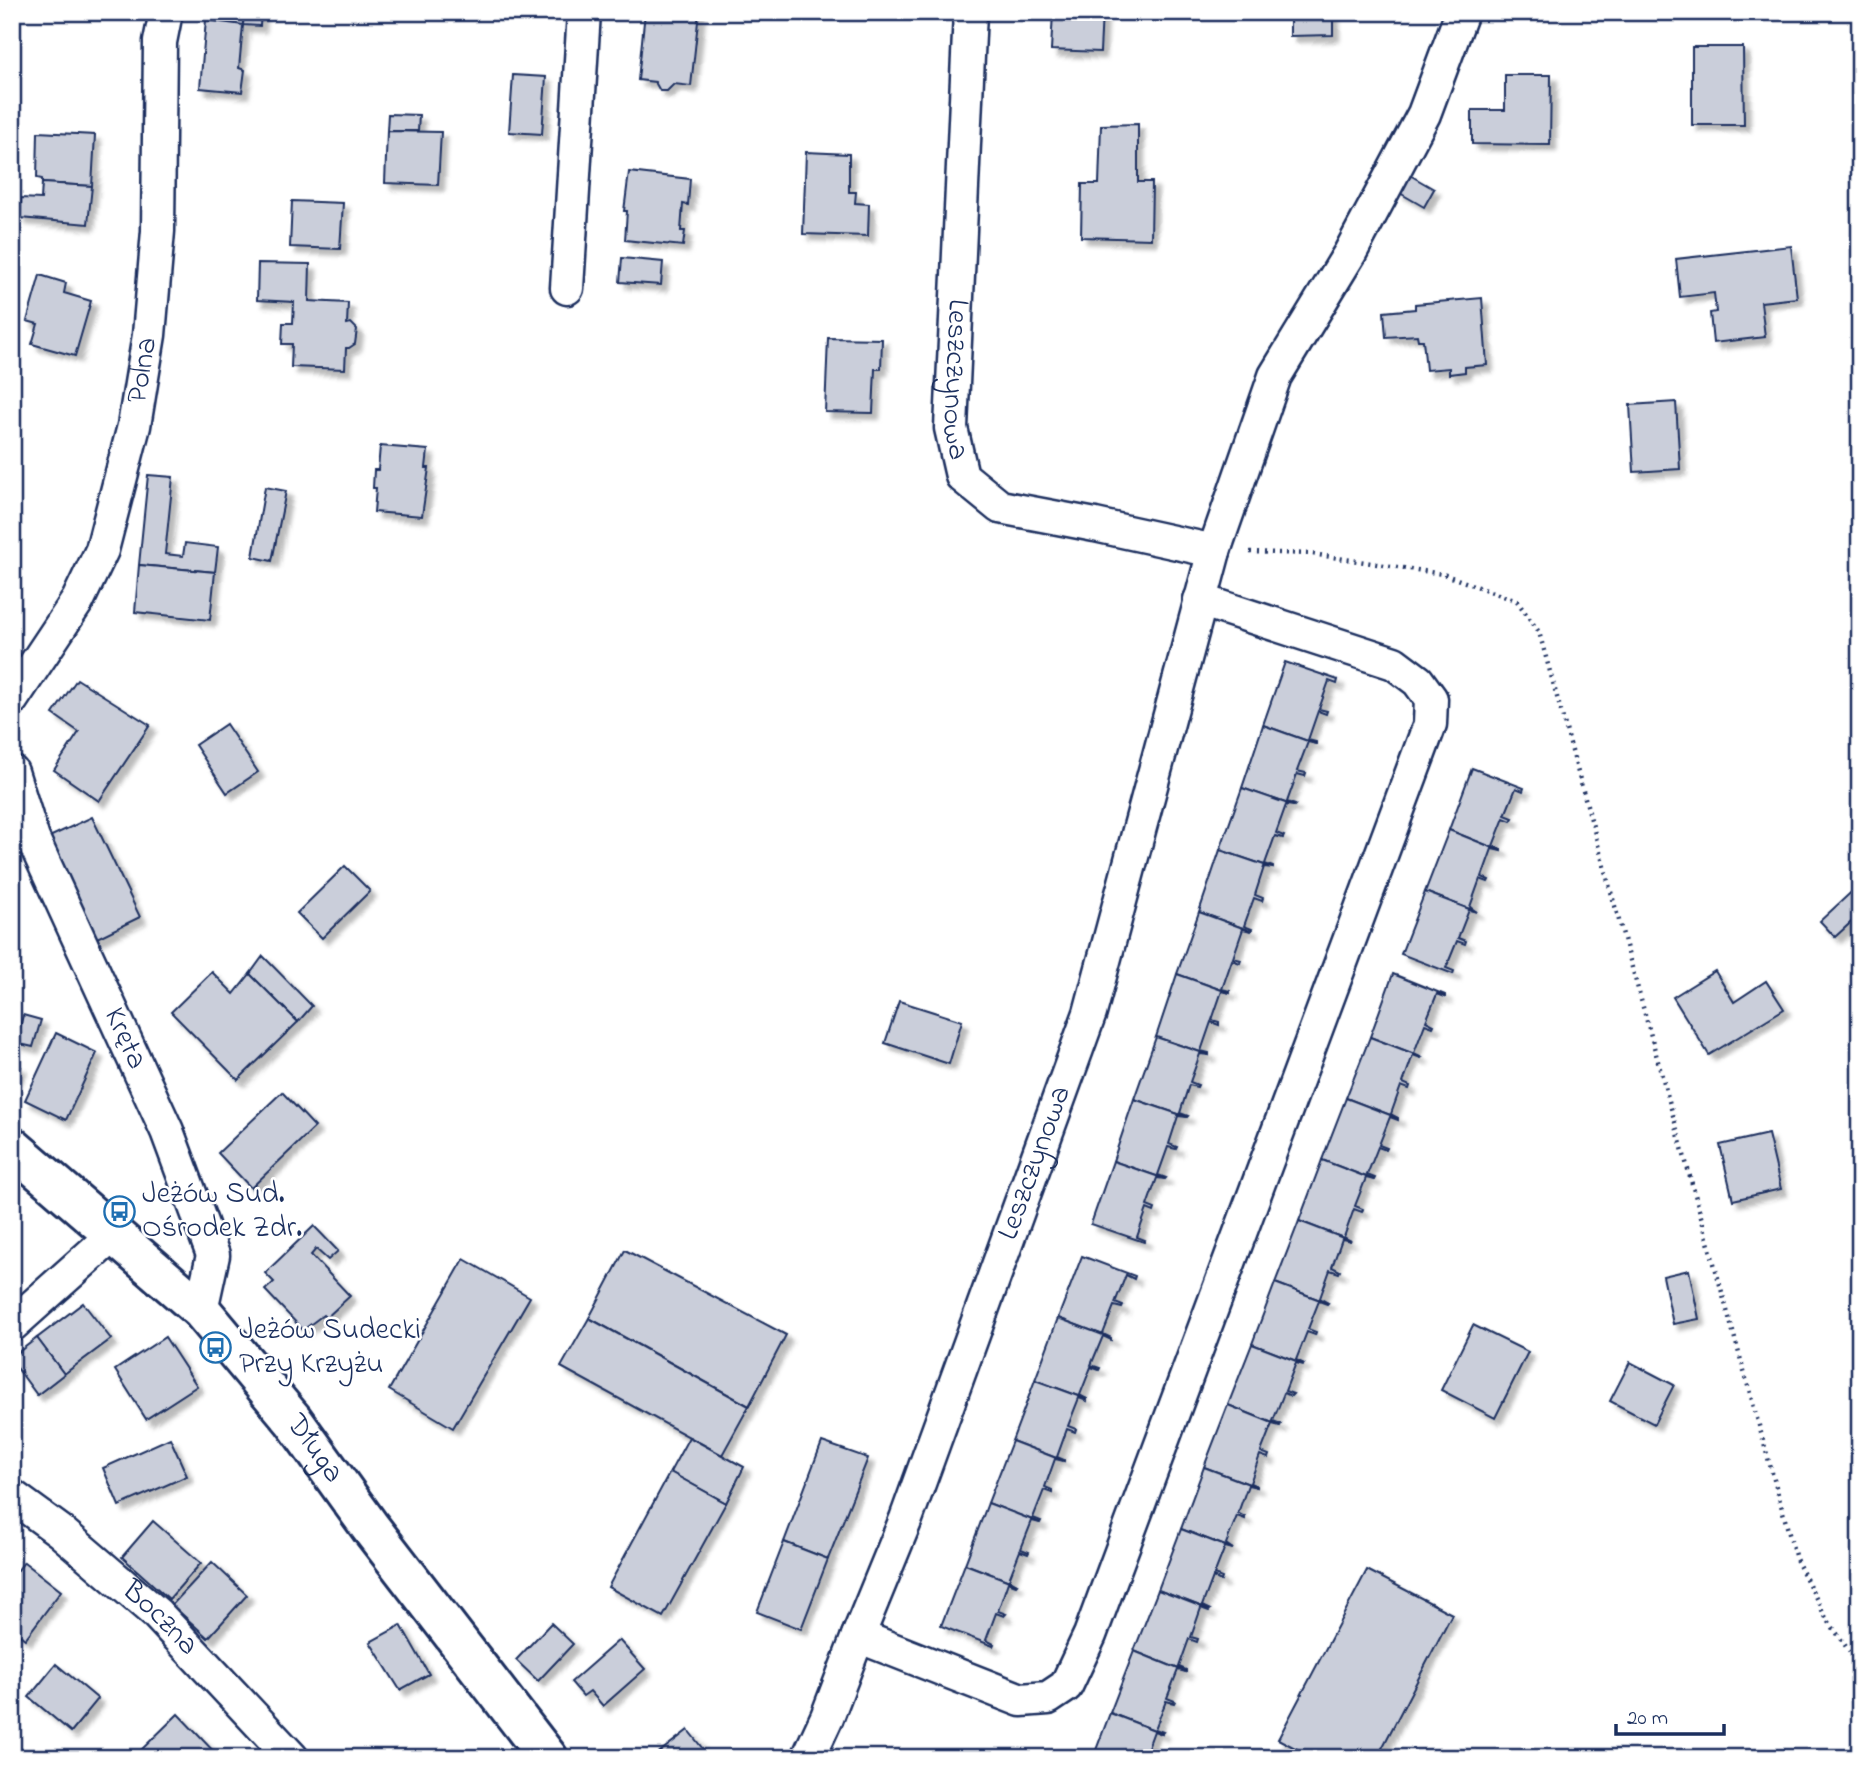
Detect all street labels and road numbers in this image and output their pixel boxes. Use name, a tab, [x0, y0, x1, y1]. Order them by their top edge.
street label: Leszczynowa	[929, 298, 980, 464]
street label: Polna	[116, 334, 170, 407]
street label: Kręta	[91, 1001, 158, 1077]
street label: Leszczynowa	[987, 1080, 1084, 1246]
street label: Długa	[274, 1405, 354, 1493]
street label: Boczna	[110, 1570, 208, 1666]

